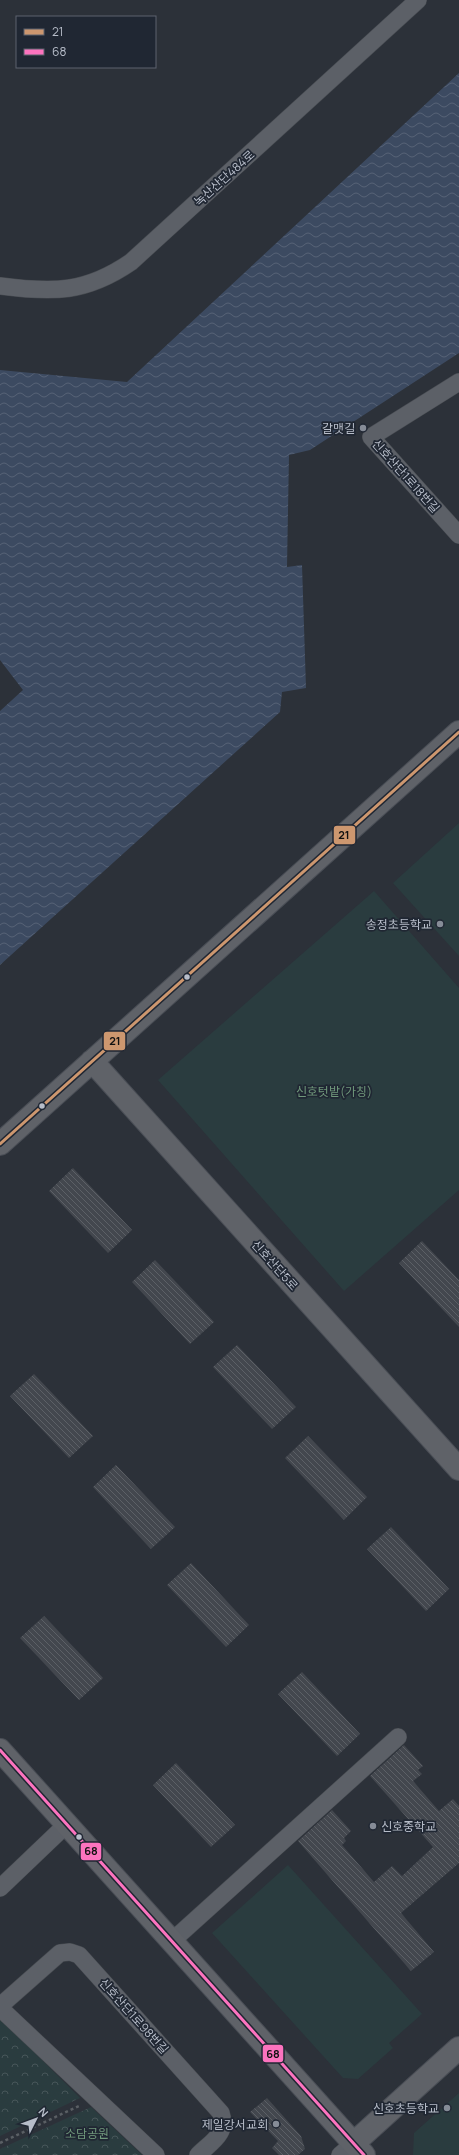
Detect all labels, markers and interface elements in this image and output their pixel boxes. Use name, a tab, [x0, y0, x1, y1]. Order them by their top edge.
legend	[16, 16, 156, 68]
text: 21	[52, 23, 64, 40]
text: 68	[52, 43, 66, 60]
street label: 녹산산단484로	[190, 146, 258, 210]
place label: 갈맷길	[322, 420, 355, 437]
marker: 갈맷길	[358, 423, 368, 433]
street label: 신호산단1로18번길	[368, 436, 444, 516]
line badge: 21	[333, 825, 356, 845]
text: 21	[338, 827, 350, 842]
place label: 송정초등학교	[366, 916, 432, 933]
marker: 송정초등학교	[435, 919, 445, 929]
unlabelled marker	[182, 972, 192, 982]
line badge: 21	[103, 1031, 126, 1051]
text: 21	[109, 1033, 121, 1048]
park label: 신호텃밭(가칭)	[296, 1083, 372, 1100]
unlabelled marker	[37, 1101, 47, 1111]
street label: 신호산단5로	[248, 1236, 302, 1294]
place label: 신호중학교	[381, 1818, 436, 1835]
marker: 신호중학교	[368, 1821, 378, 1831]
unlabelled marker	[74, 1832, 84, 1842]
line badge: 68	[80, 1842, 102, 1861]
text: 68	[84, 1843, 98, 1858]
street label: 신호산단1로98번길	[95, 1975, 173, 2057]
line badge: 68	[262, 2044, 284, 2063]
text: 68	[266, 2046, 280, 2061]
north arrow	[16, 2099, 56, 2139]
place label: 신호초등학교	[373, 2100, 439, 2117]
marker: 신호초등학교	[442, 2103, 452, 2113]
text: N	[36, 2104, 52, 2120]
place label: 제일강서교회	[202, 2116, 268, 2133]
marker: 제일강서교회	[271, 2119, 281, 2129]
park label: 소담공원	[65, 2125, 109, 2142]

